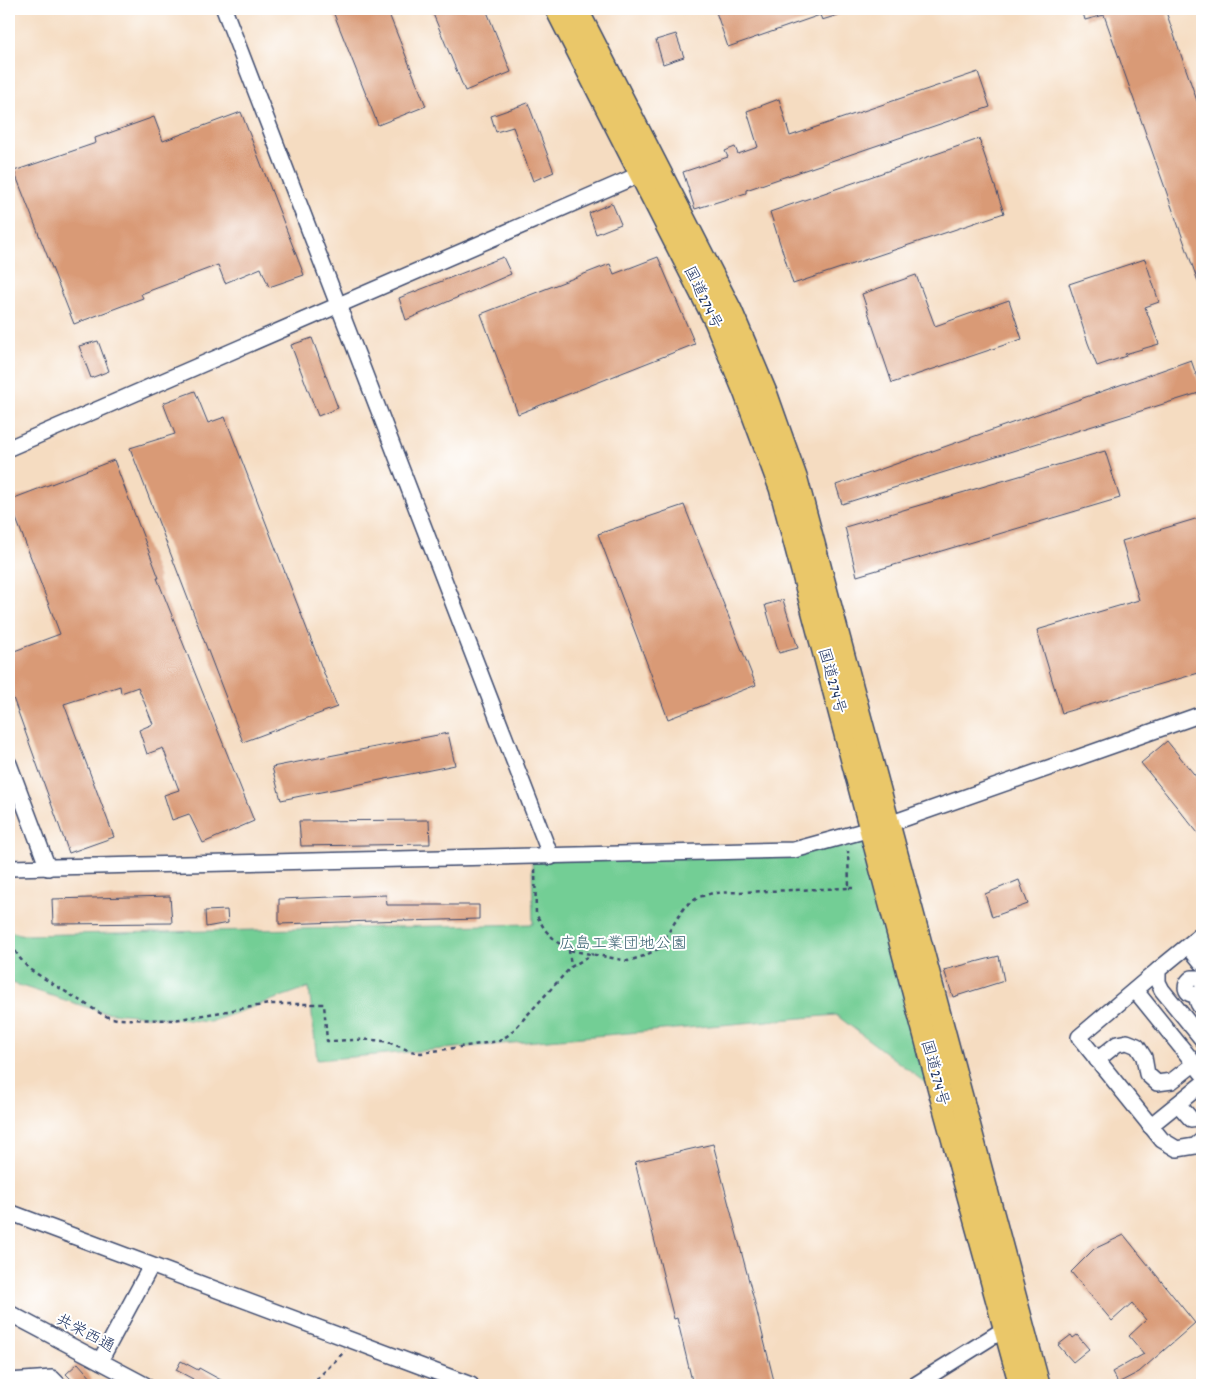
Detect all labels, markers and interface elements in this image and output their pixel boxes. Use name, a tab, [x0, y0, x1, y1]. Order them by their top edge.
street label: 国道274号	[677, 263, 727, 333]
street label: 国道274号	[811, 645, 851, 717]
park label: 広島工業団地公園	[559, 933, 687, 956]
street label: 国道274号	[914, 1037, 954, 1109]
street label: 共栄西通	[51, 1309, 119, 1359]

